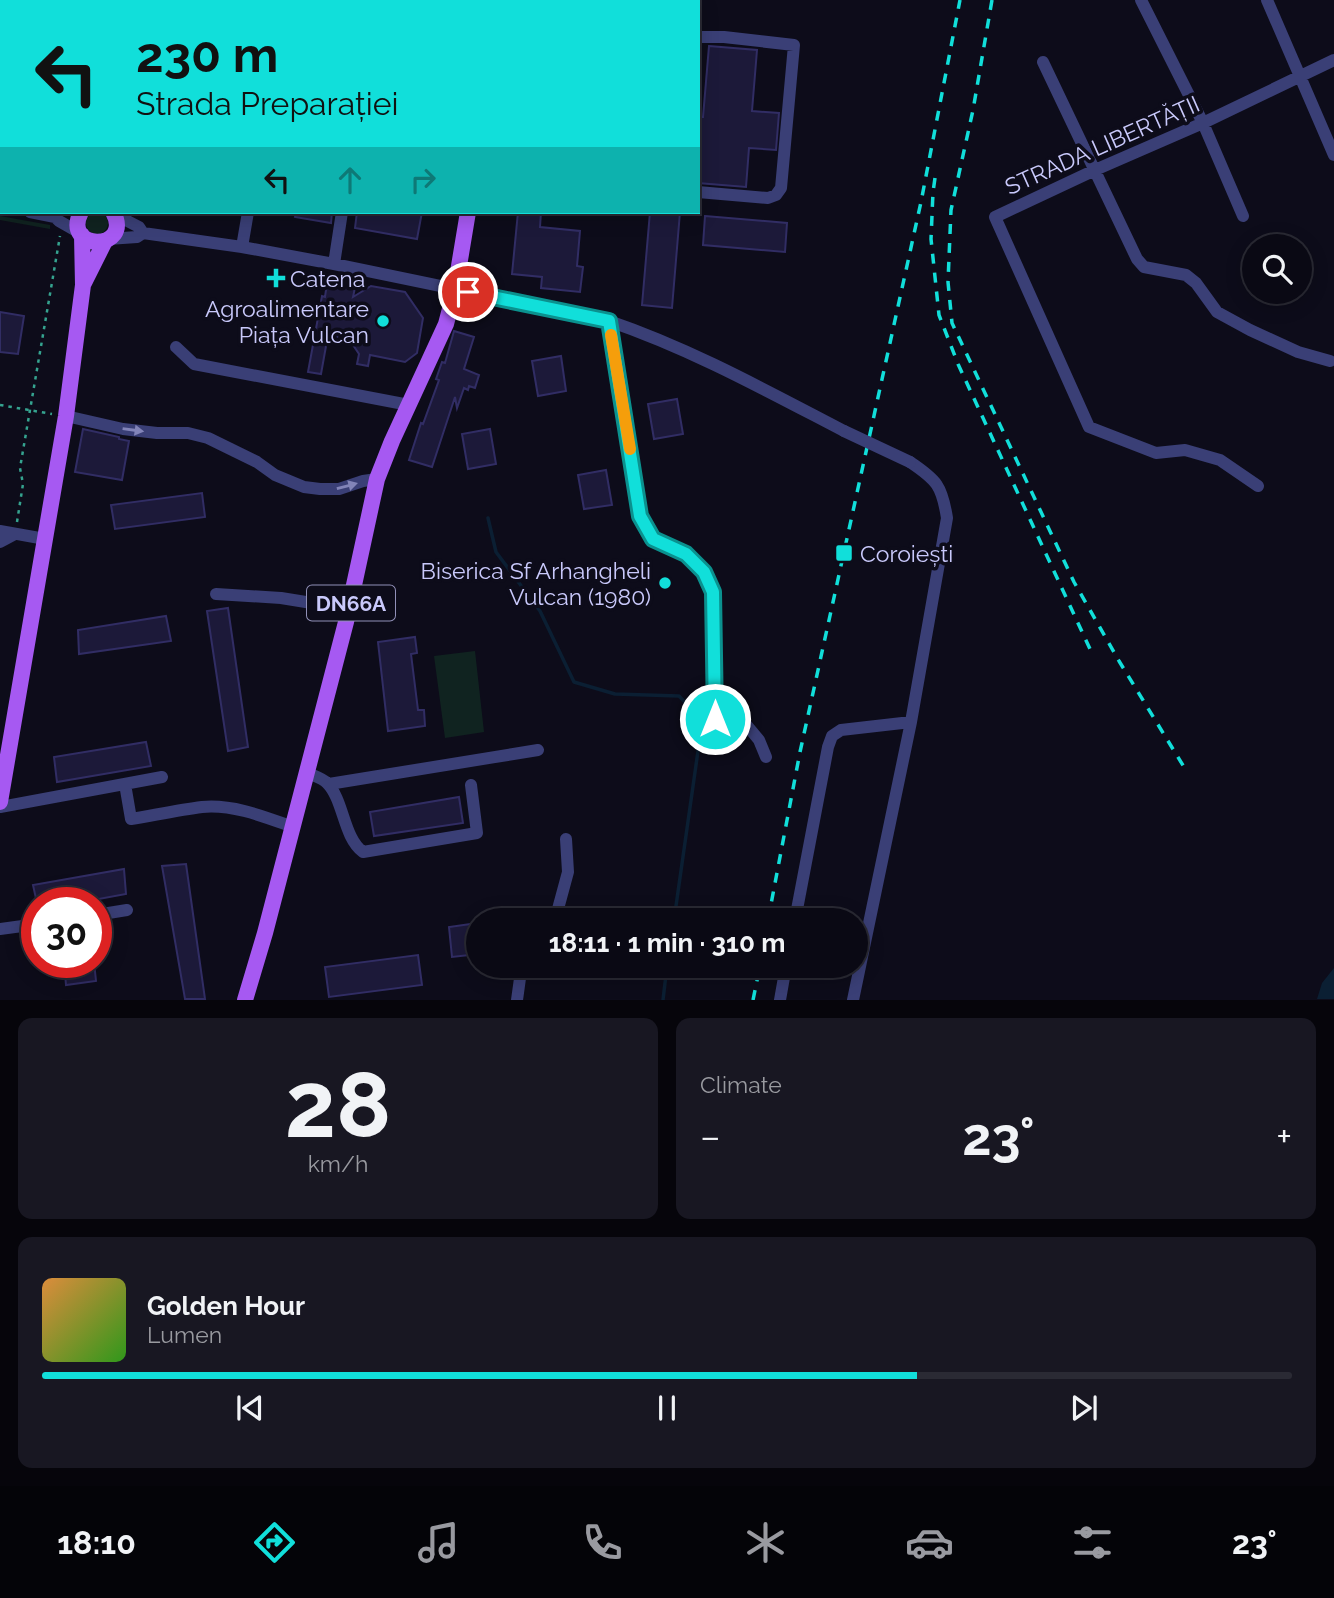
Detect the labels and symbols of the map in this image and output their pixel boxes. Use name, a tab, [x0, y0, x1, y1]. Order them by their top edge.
street label: STRADA LIBERTĂȚII	[1000, 90, 1204, 200]
pin	[438, 262, 498, 322]
place label: Catena	[290, 265, 365, 292]
marker: Catena	[268, 270, 284, 286]
place label: Agroalimentare Piața Vulcan	[205, 295, 369, 348]
marker: Agroalimentare Piața Vulcan	[375, 313, 391, 329]
one-way arrow	[122, 425, 144, 436]
one-way arrow	[336, 480, 358, 491]
place label: Coroiești	[860, 540, 953, 567]
marker: Coroiești	[834, 543, 854, 563]
place label: Biserica Sf Arhangheli Vulcan (1980)	[421, 557, 651, 610]
marker: Biserica Sf Arhangheli Vulcan (1980)	[657, 575, 673, 591]
road number: DN66A	[307, 586, 395, 620]
position arrow	[678, 682, 752, 756]
speed limit sign: 30	[21, 887, 112, 978]

